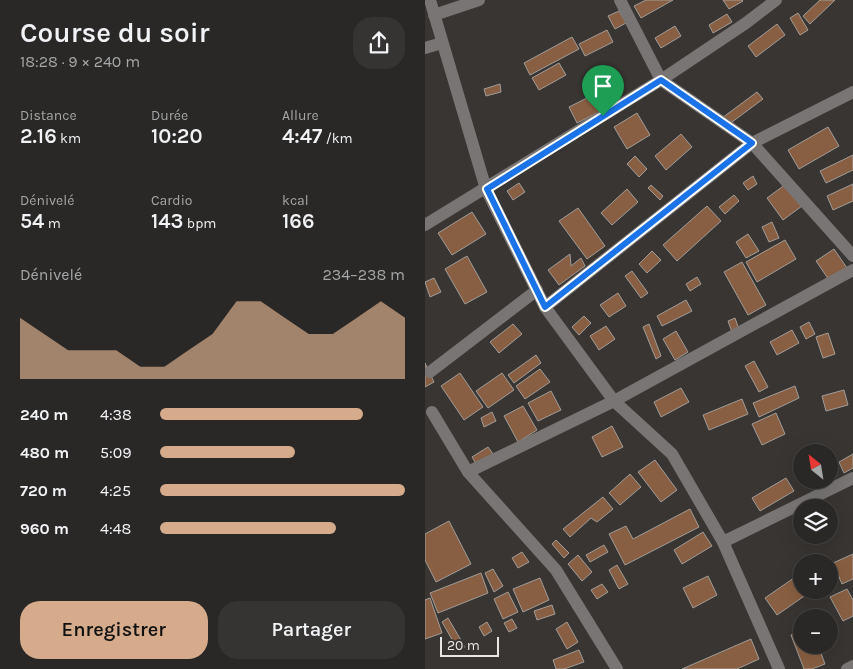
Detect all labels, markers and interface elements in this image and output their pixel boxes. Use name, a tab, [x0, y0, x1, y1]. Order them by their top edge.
text: Course du soir	[20, 16, 209, 49]
button: share	[353, 17, 405, 69]
text: 18:28 · 9 × 240 m	[20, 52, 140, 71]
pin	[582, 65, 624, 116]
icon: arrive	[589, 72, 617, 100]
text: Distance	[20, 107, 77, 124]
text: Durée	[151, 107, 188, 124]
text: Allure	[282, 107, 319, 124]
text: 2.16	[20, 124, 57, 148]
text: 10:20	[151, 124, 202, 148]
text: 4:47	[282, 124, 322, 148]
text: km	[57, 130, 81, 147]
text: /km	[322, 130, 353, 147]
text: Dénivelé	[20, 192, 74, 209]
text: Cardio	[151, 192, 192, 209]
text: kcal	[282, 192, 309, 209]
text: 54	[20, 209, 44, 233]
text: 143	[151, 209, 184, 233]
text: 166	[282, 209, 314, 233]
text: m	[44, 215, 61, 232]
text: bpm	[184, 215, 216, 232]
text: Dénivelé	[20, 265, 82, 284]
text: 234–238 m	[322, 265, 405, 284]
text: 240 m	[20, 405, 69, 424]
text: 4:38	[100, 405, 132, 424]
text: 480 m	[20, 443, 69, 462]
text: 5:09	[100, 443, 132, 462]
north arrow	[793, 444, 837, 489]
map controls	[793, 444, 838, 654]
text: 720 m	[20, 481, 67, 500]
text: 4:25	[100, 481, 131, 500]
button: layers	[793, 499, 838, 544]
text: 960 m	[20, 519, 69, 538]
text: 4:48	[100, 519, 131, 538]
button: +	[793, 554, 838, 599]
button: Enregistrer	[20, 601, 208, 659]
button: Partager	[218, 601, 405, 659]
button: −	[793, 609, 838, 654]
scale bar	[440, 634, 499, 657]
text: 20 m	[447, 637, 480, 654]

